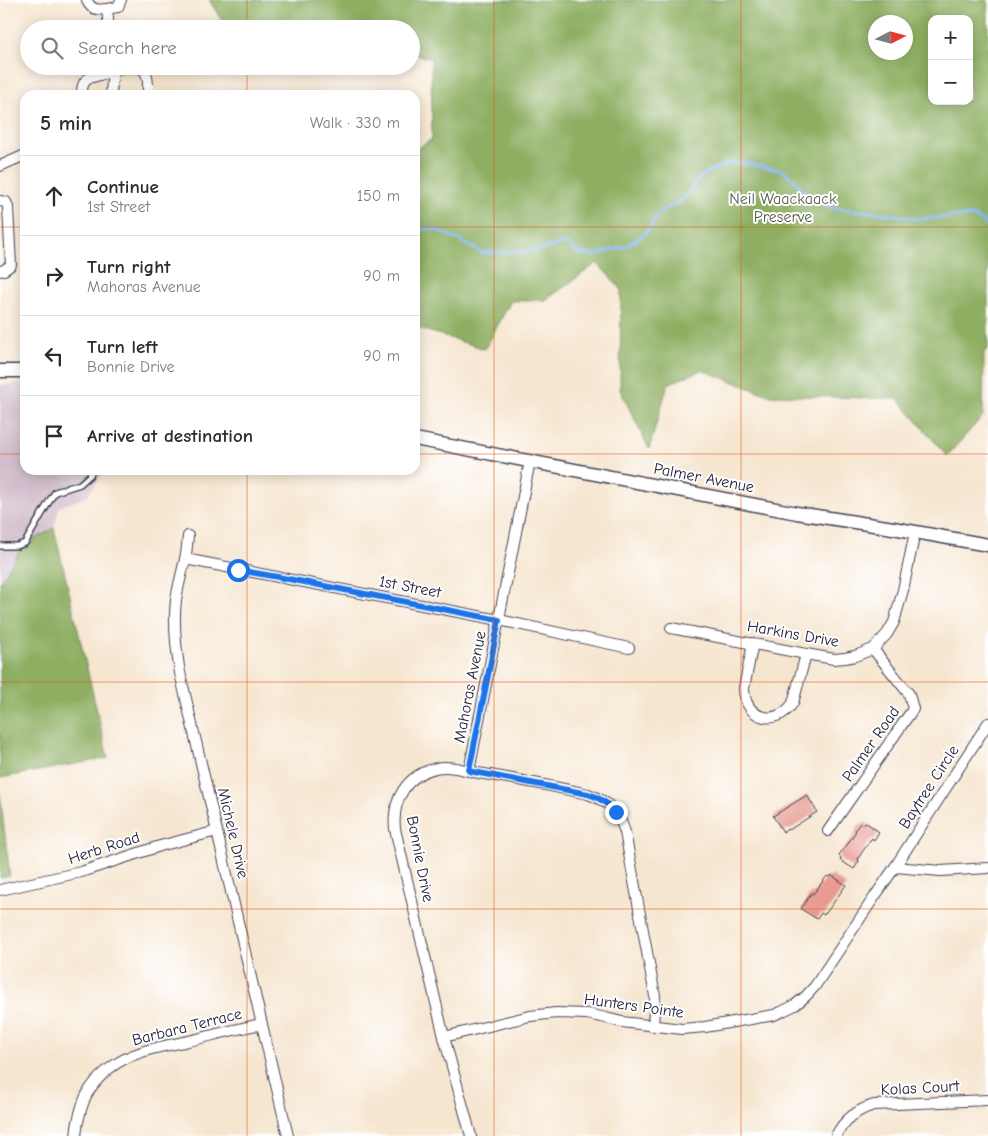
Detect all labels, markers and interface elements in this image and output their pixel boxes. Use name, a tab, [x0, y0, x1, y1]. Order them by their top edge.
north arrow	[868, 15, 913, 60]
map controls	[928, 15, 973, 105]
button: +	[928, 15, 973, 60]
search box	[20, 20, 420, 75]
icon: search	[38, 34, 66, 62]
text: Search here	[78, 37, 177, 59]
button: −	[928, 60, 973, 105]
text: 5 min	[40, 111, 92, 135]
text: Walk · 330 m	[310, 114, 400, 132]
text: Continue	[87, 176, 159, 198]
icon: ahead	[40, 182, 68, 210]
text: 150 m	[357, 187, 400, 205]
park label: Neil Waackaack Preserve	[729, 190, 837, 226]
text: 1st Street	[87, 198, 150, 216]
text: Turn right	[87, 256, 171, 278]
icon: right	[40, 262, 68, 290]
text: 90 m	[363, 267, 400, 285]
text: Mahoras Avenue	[87, 278, 201, 296]
text: Turn left	[87, 336, 158, 358]
icon: left	[40, 342, 68, 370]
text: 90 m	[363, 347, 400, 365]
text: Bonnie Drive	[87, 358, 175, 376]
icon: arrive	[40, 422, 68, 450]
text: Arrive at destination	[87, 425, 253, 447]
street label: Palmer Avenue	[652, 459, 756, 497]
route start	[227, 559, 250, 582]
street label: 1st Street	[377, 572, 443, 602]
street label: Harkins Drive	[746, 617, 840, 651]
street label: Mahoras Avenue	[450, 629, 490, 745]
street label: Palmer Road	[839, 703, 903, 785]
street label: Baytree Circle	[895, 742, 963, 832]
street label: Michele Drive	[214, 786, 252, 880]
route end	[605, 801, 628, 824]
street label: Bonnie Drive	[403, 814, 437, 904]
street label: Herb Road	[66, 828, 142, 868]
street label: Hunters Pointe	[583, 990, 685, 1022]
street label: Barbara Terrace	[130, 1005, 244, 1049]
street label: Kolas Court	[880, 1077, 960, 1099]

